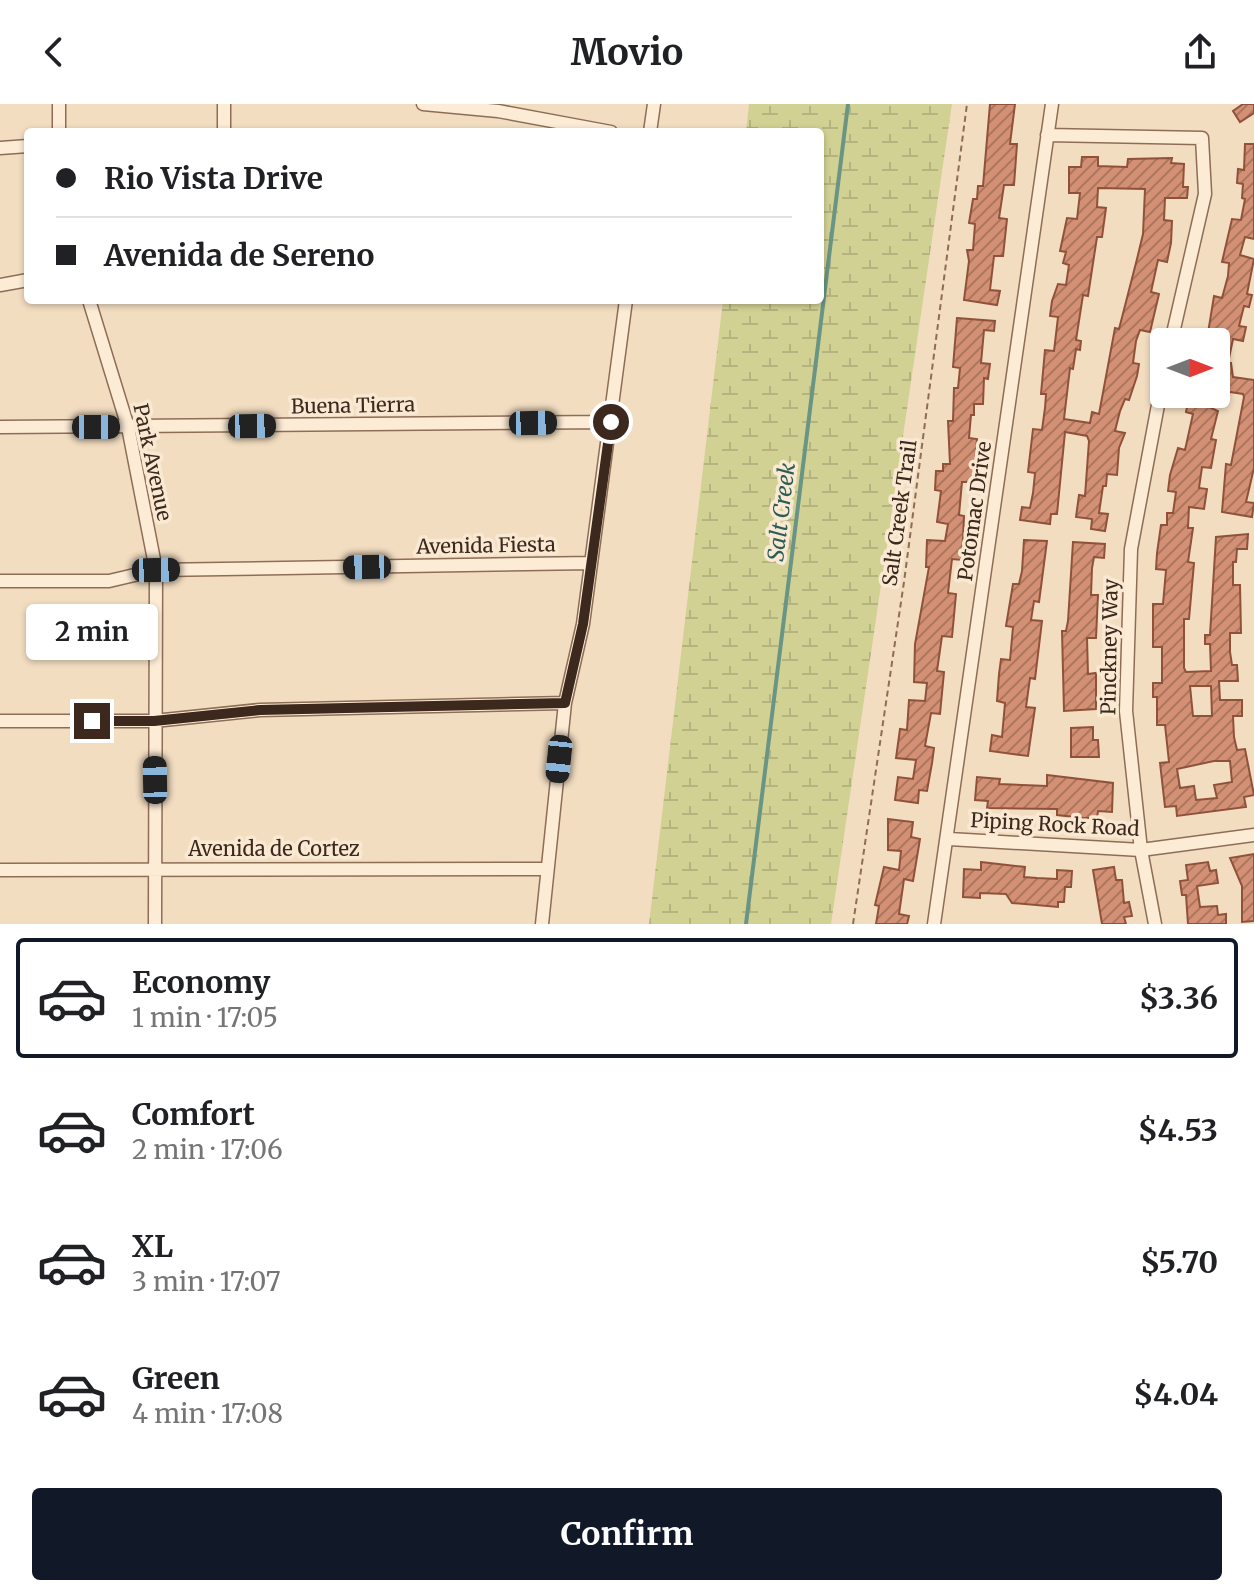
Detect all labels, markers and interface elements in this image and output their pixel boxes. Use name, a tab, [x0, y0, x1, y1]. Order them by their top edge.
icon: back	[32, 30, 76, 74]
text: Movio	[571, 30, 683, 75]
icon: share	[1178, 30, 1222, 74]
text: Rio Vista Drive	[104, 159, 323, 197]
text: Avenida de Sereno	[104, 236, 374, 274]
north arrow	[1150, 328, 1230, 408]
map controls	[1150, 328, 1230, 408]
street label: Buena Tierra	[291, 391, 416, 419]
street label: Park Avenue	[128, 401, 178, 523]
route start	[593, 404, 629, 440]
car	[509, 411, 557, 435]
car	[228, 414, 276, 438]
car	[72, 415, 120, 439]
street label: Salt Creek Trail	[876, 438, 922, 588]
street label: Potomac Drive	[952, 440, 996, 582]
water label: Salt Creek	[761, 461, 801, 563]
street label: Avenida Fiesta	[415, 531, 556, 559]
car	[343, 555, 391, 579]
car	[132, 558, 180, 582]
street label: Pinckney Way	[1095, 578, 1123, 715]
callout: 2 min	[26, 605, 158, 661]
text: 2 min	[55, 615, 129, 648]
route end	[74, 703, 110, 739]
car	[545, 734, 573, 784]
car	[143, 756, 167, 804]
street label: Piping Rock Road	[970, 807, 1140, 841]
street label: Avenida de Cortez	[187, 836, 360, 861]
icon: car	[36, 962, 108, 1034]
text: Economy	[132, 963, 270, 1001]
text: $3.36	[1139, 979, 1218, 1017]
text: 1 min · 17:05	[132, 1001, 278, 1034]
icon: car	[36, 1094, 108, 1166]
text: Comfort	[132, 1095, 255, 1133]
text: $4.53	[1138, 1111, 1218, 1149]
text: 2 min · 17:06	[132, 1133, 283, 1166]
icon: car	[36, 1226, 108, 1298]
text: XL	[132, 1227, 173, 1265]
text: $5.70	[1140, 1243, 1218, 1281]
text: 3 min · 17:07	[132, 1265, 281, 1298]
icon: car	[36, 1358, 108, 1430]
text: Green	[132, 1359, 220, 1397]
text: $4.04	[1133, 1375, 1218, 1413]
text: 4 min · 17:08	[132, 1397, 283, 1430]
button: Confirm	[32, 1488, 1222, 1580]

